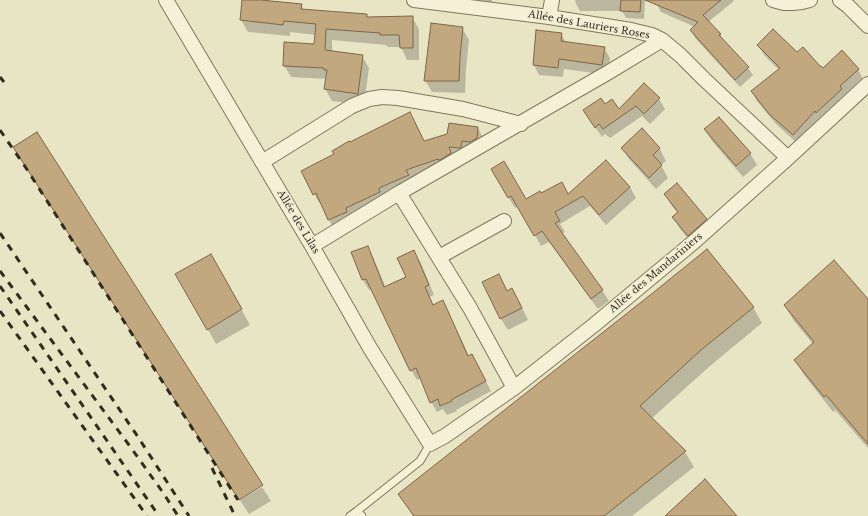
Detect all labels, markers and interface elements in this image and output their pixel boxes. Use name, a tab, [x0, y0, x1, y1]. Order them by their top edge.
street label: Allée des Lauriers Roses	[527, 8, 651, 42]
street label: Allée des Lilas	[274, 188, 322, 256]
street label: Allée des Mandariniers	[607, 231, 705, 315]

